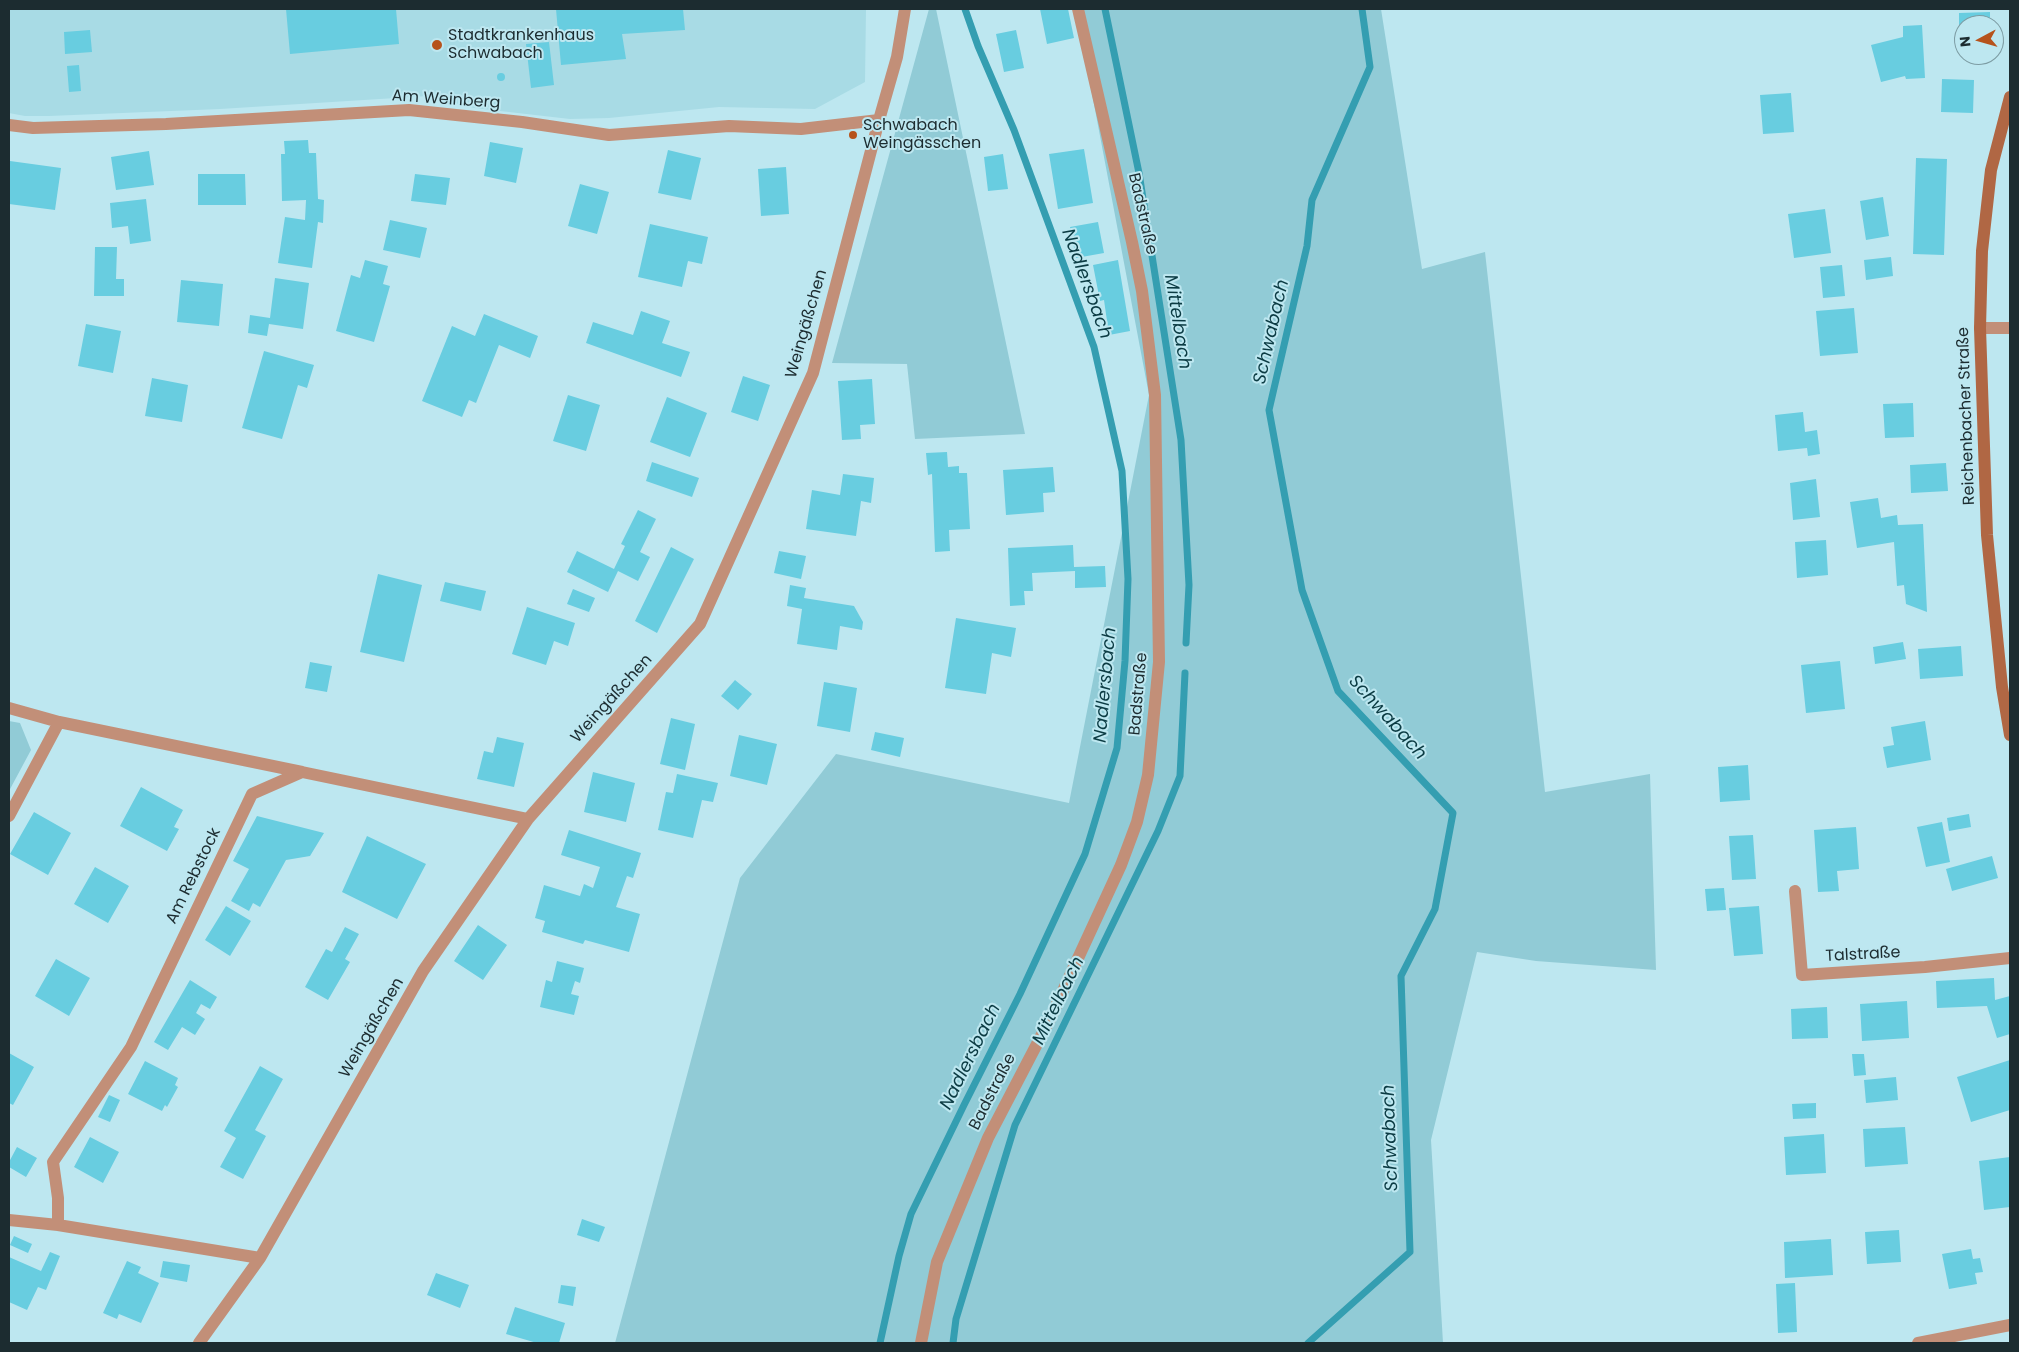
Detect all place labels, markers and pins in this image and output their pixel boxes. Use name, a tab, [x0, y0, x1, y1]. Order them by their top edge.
place label: Stadtkrankenhaus Schwabach	[448, 26, 594, 64]
marker: Stadtkrankenhaus Schwabach	[430, 38, 444, 52]
place label: Schwabach Weingässchen	[863, 116, 981, 154]
marker: Schwabach Weingässchen	[847, 129, 859, 141]

